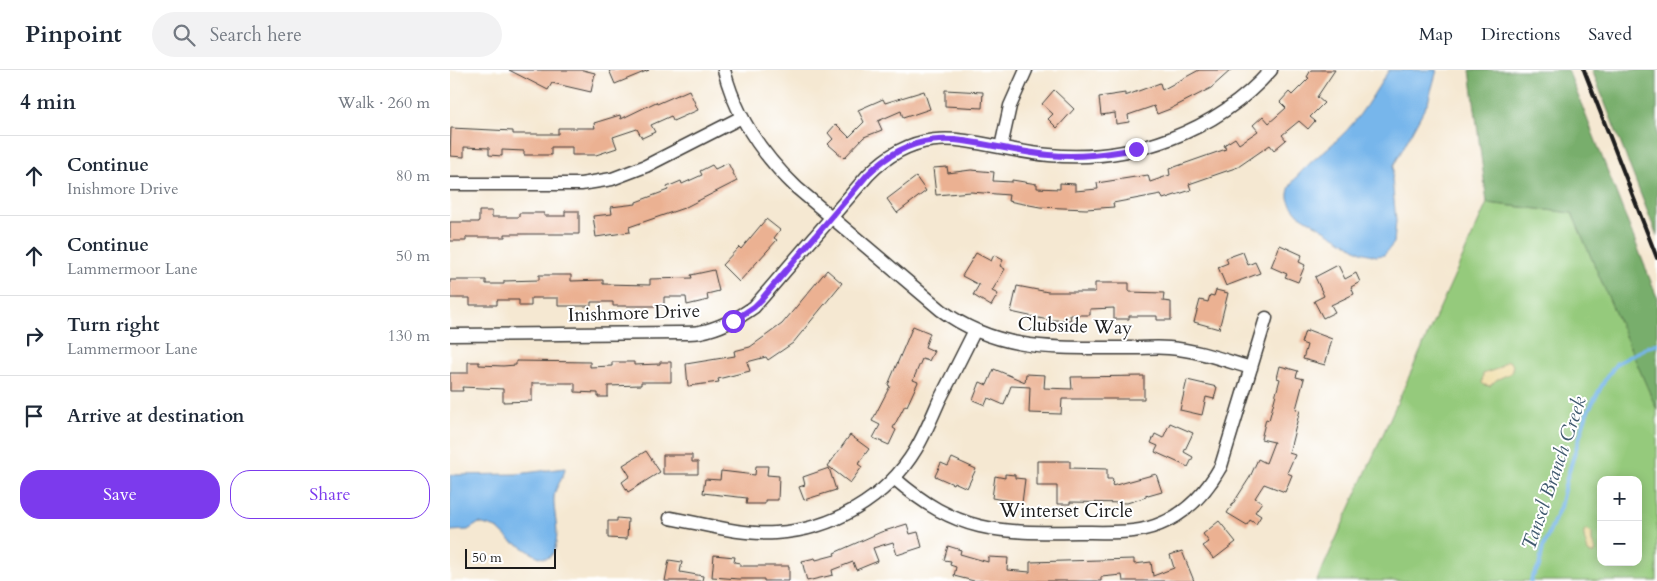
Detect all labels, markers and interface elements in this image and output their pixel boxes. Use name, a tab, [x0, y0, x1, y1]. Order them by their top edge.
search box	[152, 12, 502, 57]
text: Pinpoint	[25, 18, 122, 51]
icon: search	[170, 21, 198, 49]
text: Search here	[210, 22, 302, 48]
text: Map	[1419, 22, 1453, 47]
text: Directions	[1481, 22, 1560, 47]
text: Saved	[1588, 22, 1632, 47]
text: 4 min	[20, 88, 76, 117]
text: Walk · 260 m	[338, 92, 430, 114]
route end	[1125, 138, 1148, 161]
text: Continue	[67, 152, 149, 178]
icon: ahead	[20, 162, 48, 190]
text: 80 m	[396, 165, 430, 187]
text: Inishmore Drive	[67, 178, 178, 200]
text: Continue	[67, 232, 149, 258]
icon: ahead	[20, 242, 48, 270]
text: 50 m	[396, 245, 430, 267]
text: Lammermoor Lane	[67, 258, 198, 280]
street label: Inishmore Drive	[567, 298, 701, 328]
route start	[722, 310, 745, 333]
street label: Clubside Way	[1017, 311, 1133, 341]
text: Turn right	[67, 312, 159, 338]
icon: right	[20, 322, 48, 350]
text: 130 m	[388, 325, 430, 347]
text: Lammermoor Lane	[67, 338, 198, 360]
water label: Tansel Branch Creek	[1515, 392, 1593, 553]
icon: arrive	[20, 402, 48, 430]
text: Arrive at destination	[67, 403, 244, 429]
button: Save	[20, 470, 220, 519]
button: Share	[230, 470, 430, 519]
map controls	[1597, 476, 1642, 566]
button: +	[1597, 476, 1642, 521]
street label: Winterset Circle	[998, 498, 1133, 524]
button: −	[1597, 521, 1642, 566]
scale bar	[465, 546, 556, 569]
text: 50 m	[472, 548, 502, 567]

